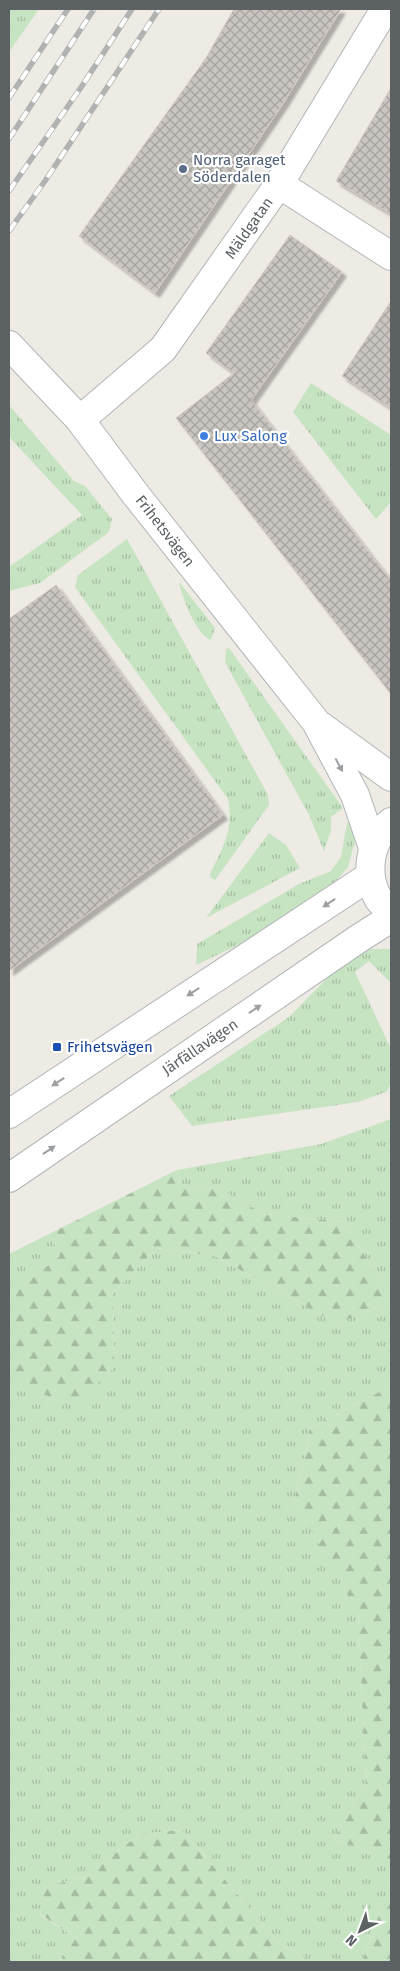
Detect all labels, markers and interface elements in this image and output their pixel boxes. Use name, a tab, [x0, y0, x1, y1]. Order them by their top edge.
place label: Norra garaget Söderdalen	[193, 151, 286, 186]
marker: Norra garaget Söderdalen	[177, 163, 189, 175]
street label: Mäldgatan	[221, 194, 277, 262]
place label: Lux Salong	[214, 427, 287, 445]
marker: Lux Salong	[198, 430, 210, 442]
street label: Frihetsvägen	[132, 492, 198, 570]
one-way arrow	[335, 758, 343, 773]
one-way arrow	[322, 898, 336, 908]
one-way arrow	[187, 987, 200, 997]
one-way arrow	[248, 1004, 262, 1014]
street label: Järfällavägen	[159, 1015, 241, 1079]
place label: Frihetsvägen	[67, 1038, 153, 1056]
marker: Frihetsvägen	[51, 1041, 63, 1053]
one-way arrow	[51, 1077, 65, 1087]
one-way arrow	[42, 1145, 56, 1155]
north arrow	[335, 1906, 385, 1956]
text: N	[342, 1931, 361, 1950]

